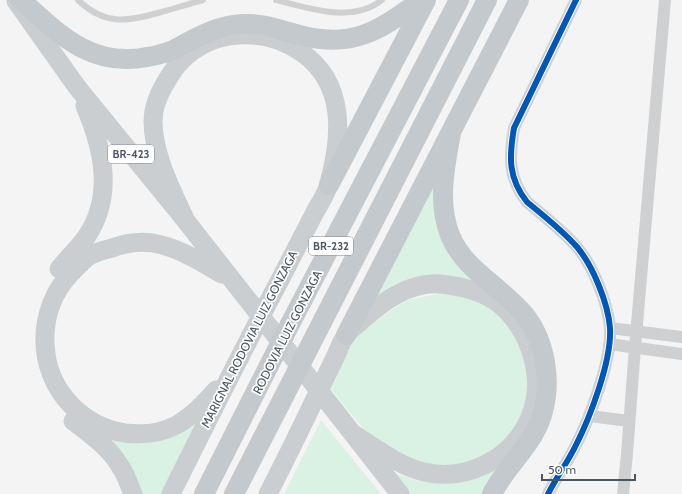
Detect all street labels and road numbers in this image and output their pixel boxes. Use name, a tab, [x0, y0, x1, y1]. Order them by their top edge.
road number: BR-423	[108, 145, 154, 163]
road number: BR-232	[309, 237, 353, 255]
street label: MARIGNAL RODOVIA LUIZ GONZAGA	[198, 247, 301, 430]
street label: RODOVIA LUIZ GONZAGA	[249, 267, 325, 396]

